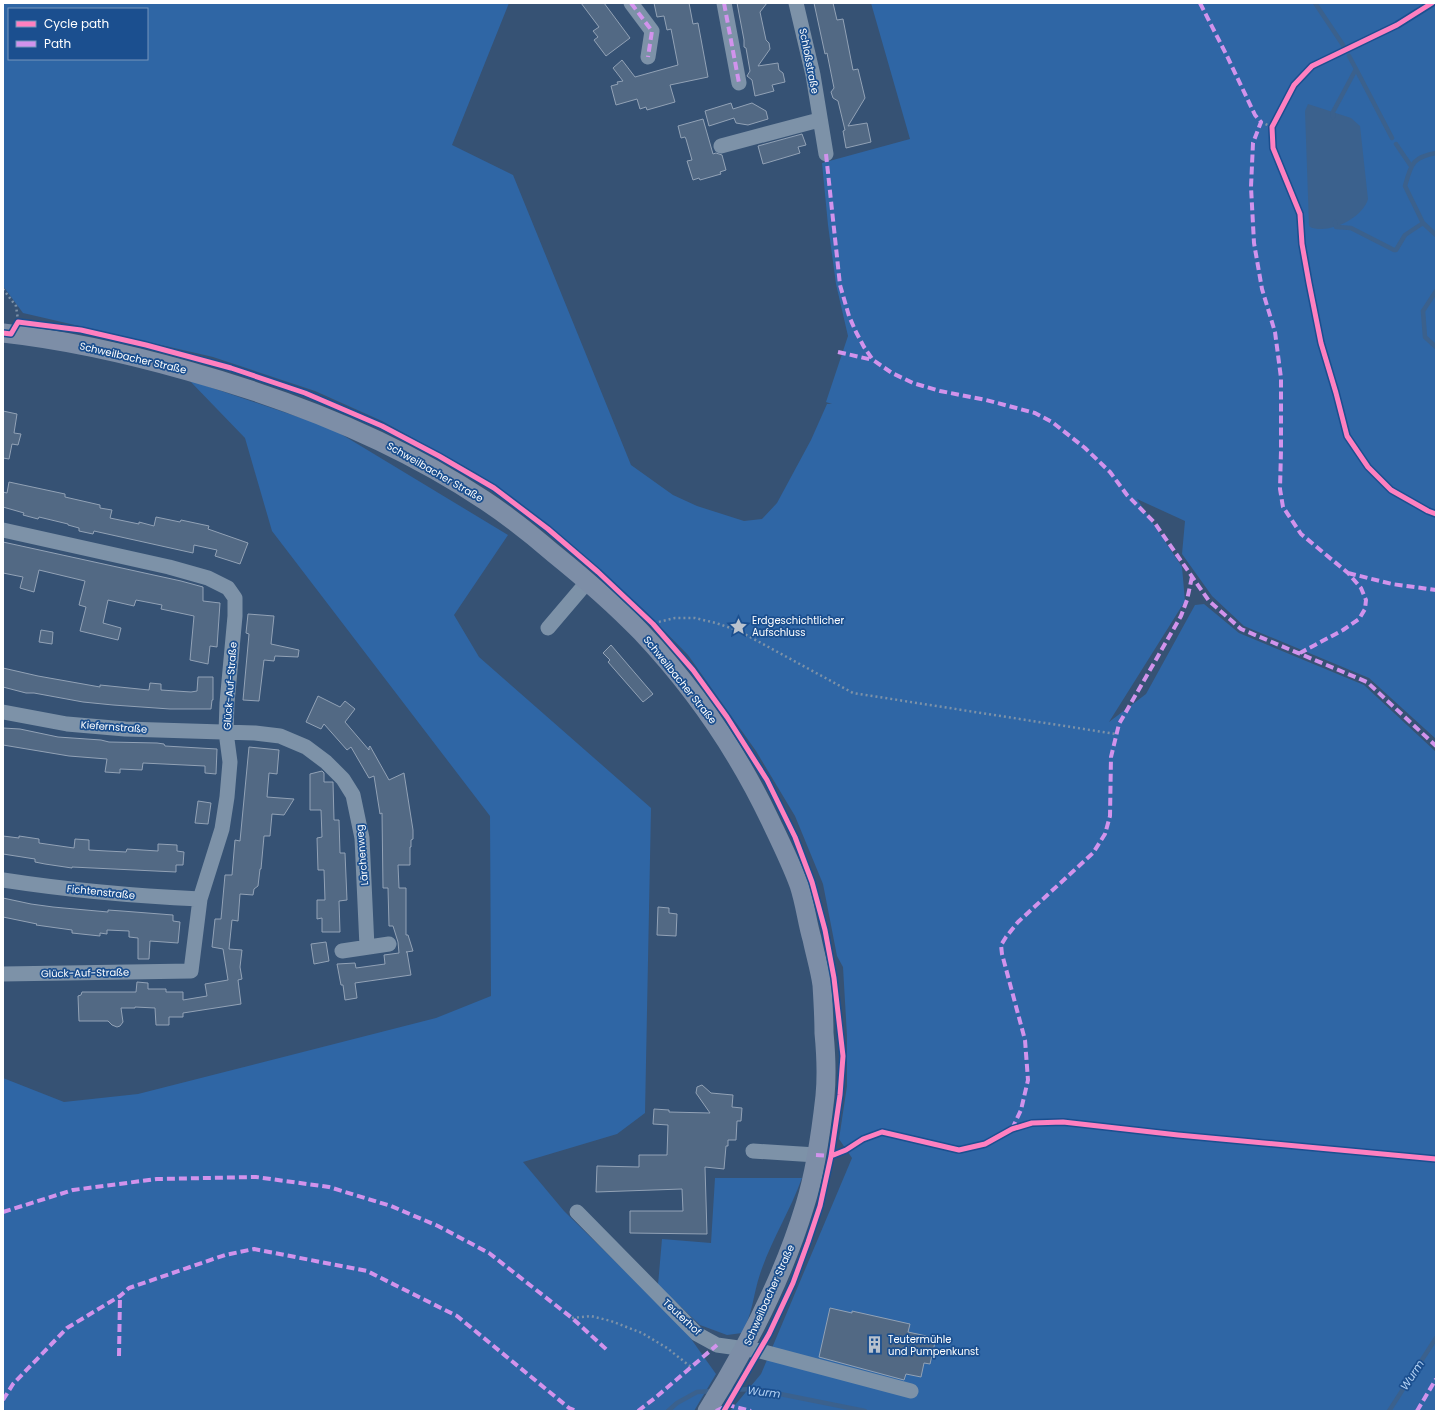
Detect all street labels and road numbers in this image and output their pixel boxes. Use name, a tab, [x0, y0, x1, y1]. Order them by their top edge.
street label: Schloßstraße	[795, 27, 823, 95]
street label: Schweilbacher Straße	[78, 338, 188, 378]
street label: Schweilbacher Straße	[384, 438, 486, 506]
street label: Schweilbacher Straße	[640, 633, 720, 727]
street label: Glück-Auf-Straße	[219, 641, 241, 731]
street label: Kiefernstraße	[80, 717, 148, 737]
street label: Lärchenweg	[352, 824, 372, 886]
street label: Fichtenstraße	[66, 881, 136, 903]
street label: Glück-Auf-Straße	[41, 965, 129, 981]
street label: Schweilbacher Straße	[740, 1242, 798, 1348]
street label: Teuterhof	[659, 1295, 705, 1339]

